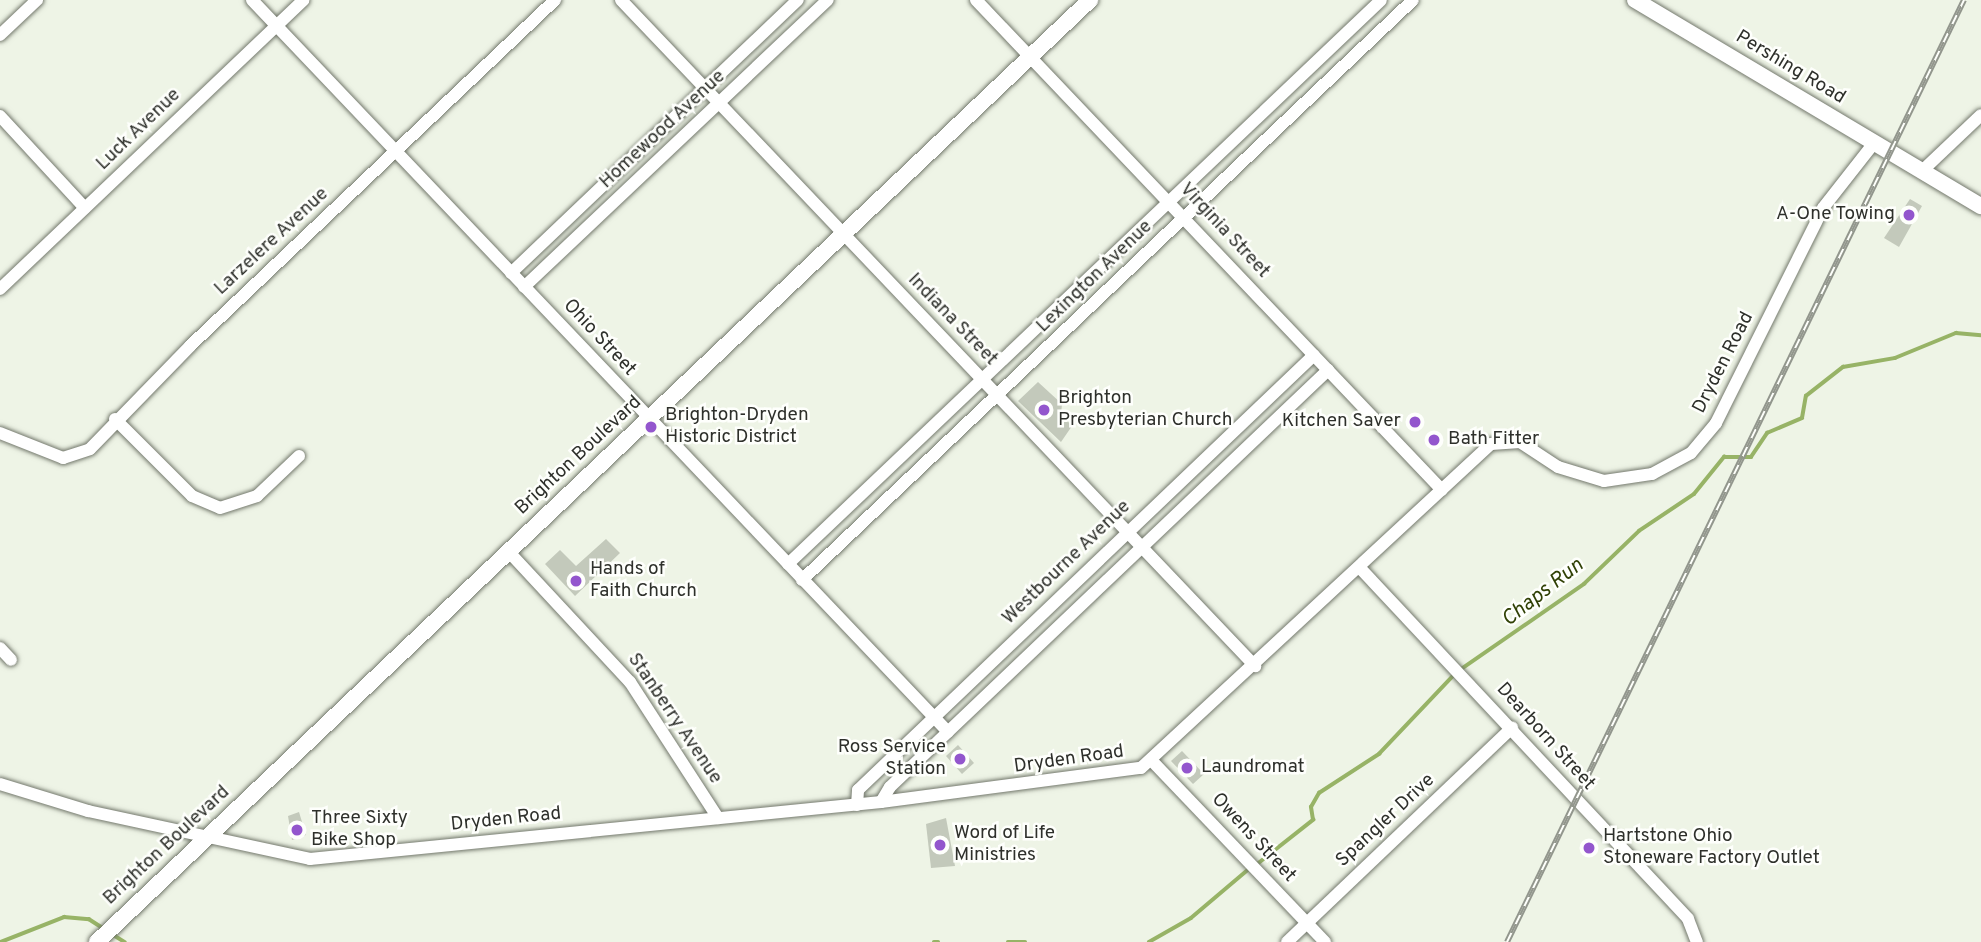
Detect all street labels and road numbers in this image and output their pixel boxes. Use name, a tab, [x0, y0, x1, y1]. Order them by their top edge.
street label: Pershing Road	[1731, 26, 1849, 110]
street label: Homewood Avenue	[595, 66, 731, 194]
street label: Luck Avenue	[92, 84, 186, 176]
street label: Virginia Street	[1174, 179, 1274, 283]
street label: Larzelere Avenue	[210, 183, 334, 301]
street label: Lexington Avenue	[1032, 216, 1158, 338]
street label: Indiana Street	[902, 269, 1002, 371]
street label: Ohio Street	[558, 295, 640, 381]
street label: Dryden Road	[1689, 308, 1759, 418]
street label: Brighton Boulevard	[511, 392, 647, 520]
street label: Westbourne Avenue	[998, 496, 1136, 630]
street label: Stanberry Avenue	[622, 649, 726, 789]
street label: Dearborn Street	[1491, 679, 1599, 795]
street label: Dryden Road	[1013, 741, 1125, 779]
street label: Spangler Drive	[1332, 770, 1440, 872]
street label: Brighton Boulevard	[99, 782, 235, 910]
street label: Owens Street	[1206, 789, 1300, 887]
street label: Dryden Road	[450, 803, 562, 837]

